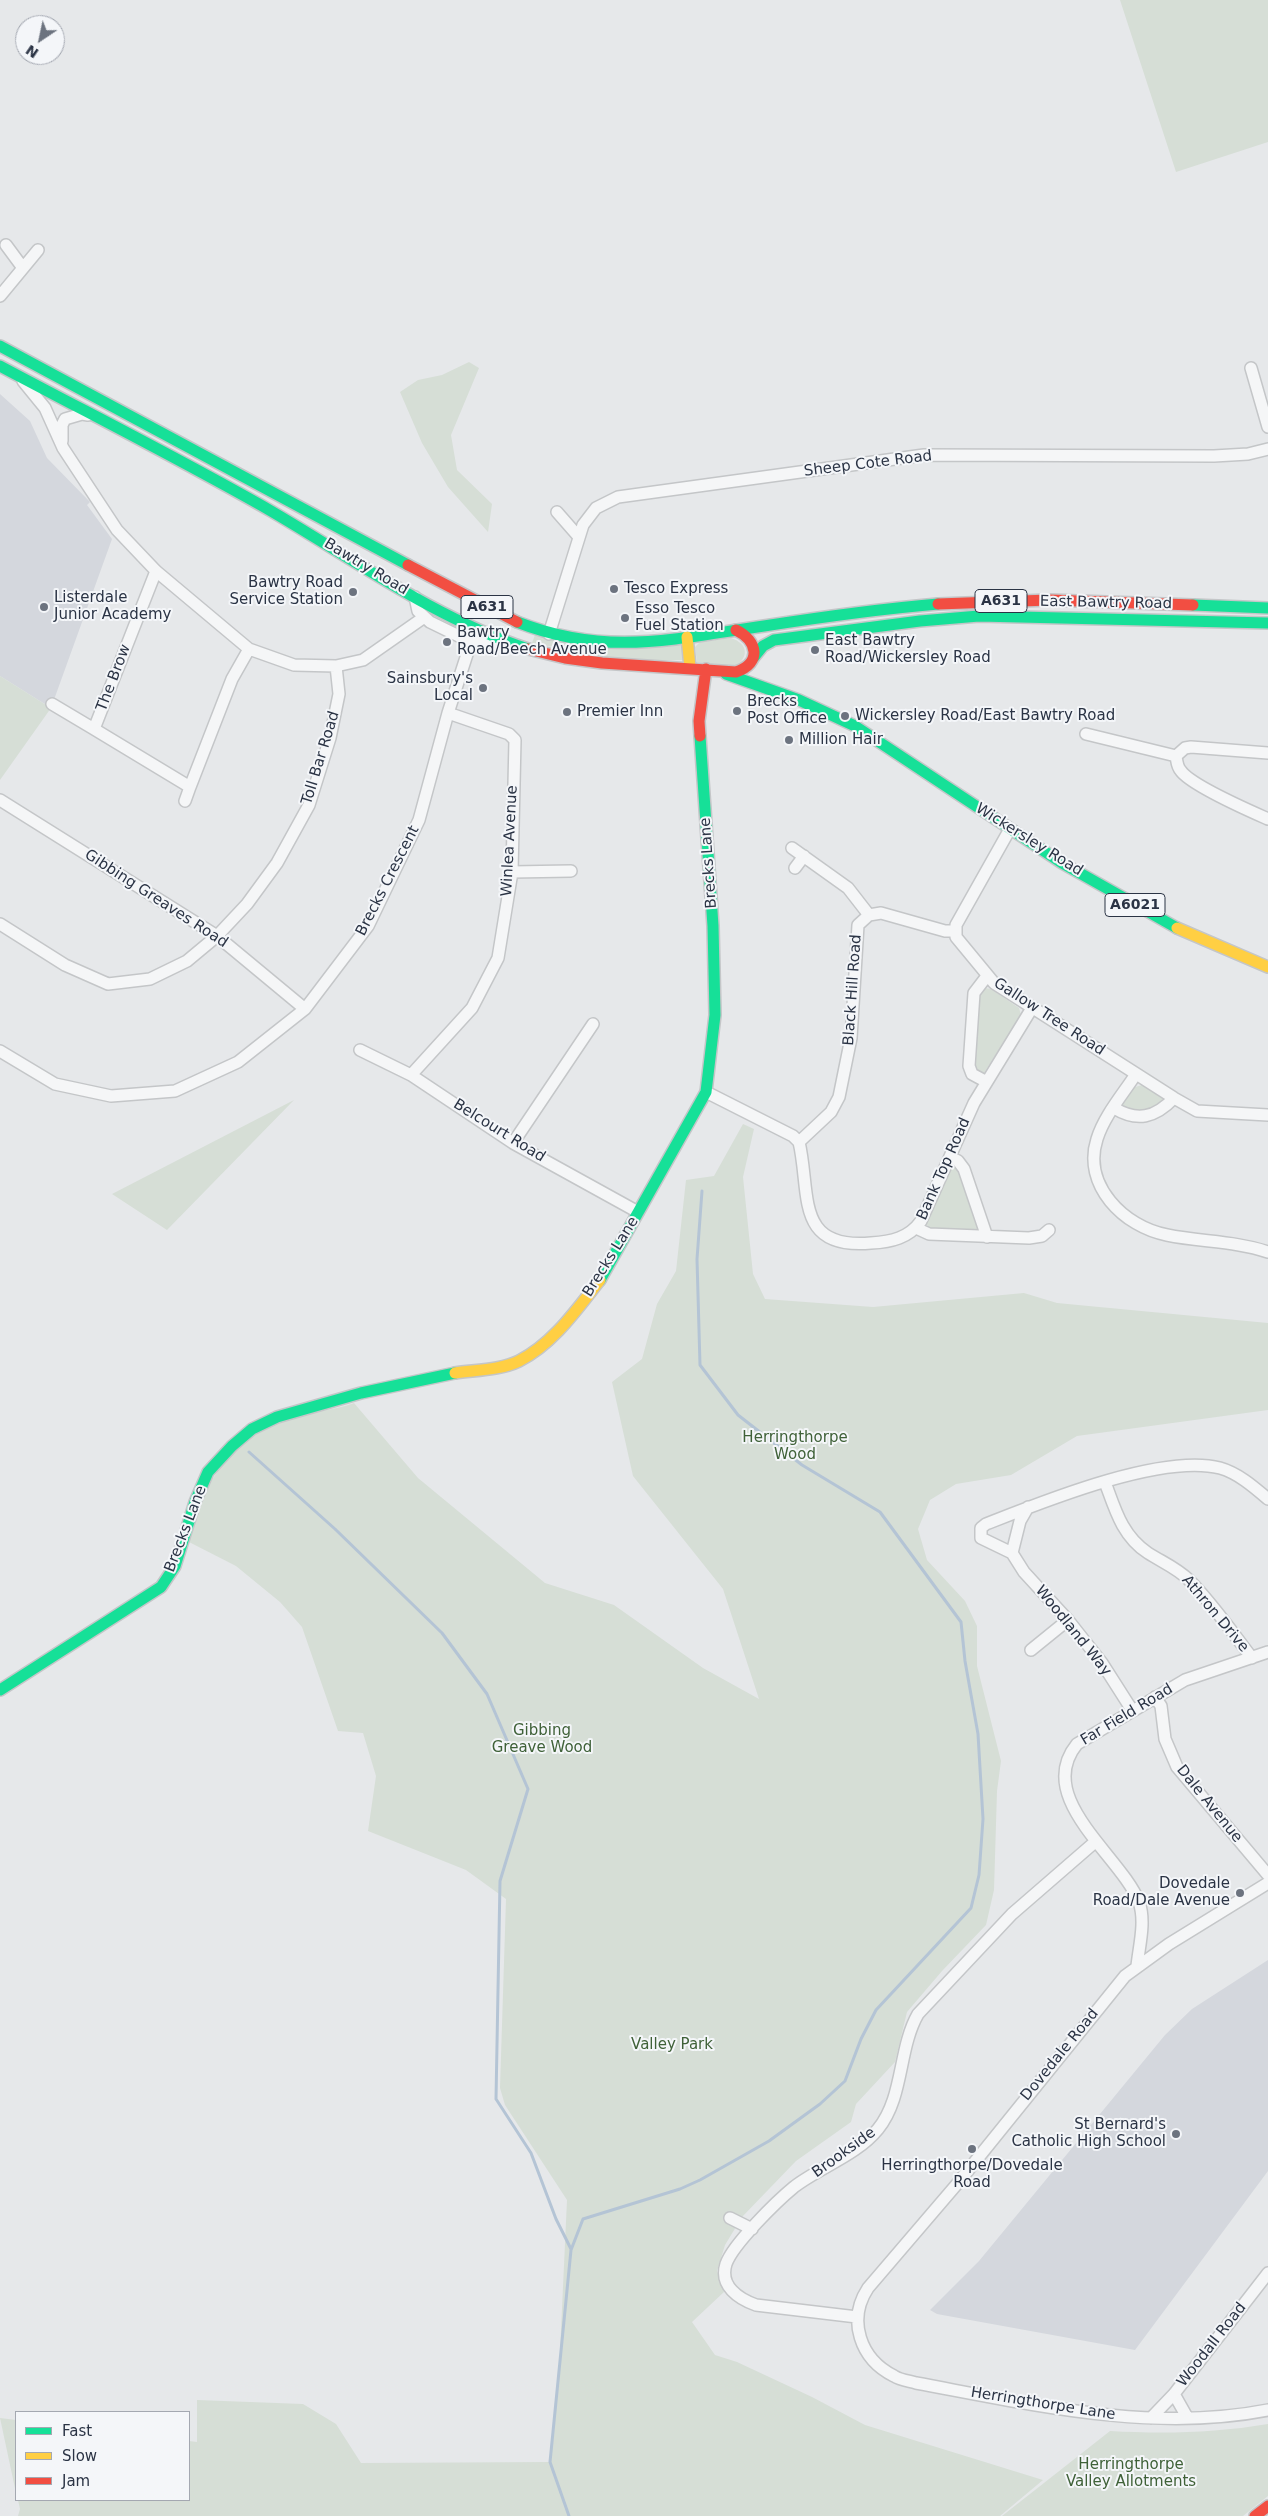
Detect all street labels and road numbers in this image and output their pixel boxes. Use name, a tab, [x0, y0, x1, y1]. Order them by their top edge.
street label: Sheep Cote Road	[803, 447, 933, 481]
street label: Bawtry Road	[321, 535, 411, 599]
road number: A631	[975, 590, 1027, 612]
street label: East Bawtry Road	[1040, 593, 1172, 613]
road number: A631	[461, 596, 513, 618]
street label: The Brow	[93, 642, 135, 714]
street label: Toll Bar Road	[298, 709, 344, 807]
street label: Winlea Avenue	[498, 785, 522, 897]
street label: Wickersley Road	[972, 800, 1086, 880]
street label: Brecks Lane	[697, 817, 721, 909]
street label: Brecks Crescent	[352, 823, 424, 939]
street label: Gibbing Greaves Road	[81, 846, 231, 952]
road number: A6021	[1105, 894, 1165, 916]
street label: Black Hill Road	[840, 934, 866, 1046]
street label: Gallow Tree Road	[990, 974, 1108, 1060]
street label: Belcourt Road	[450, 1096, 548, 1166]
street label: Bank Top Road	[913, 1115, 975, 1223]
street label: Brecks Lane	[579, 1214, 643, 1300]
street label: Brecks Lane	[161, 1483, 211, 1575]
street label: Athron Drive	[1178, 1572, 1252, 1656]
street label: Woodland Way	[1031, 1582, 1115, 1680]
street label: Far Field Road	[1078, 1680, 1176, 1750]
street label: Dale Avenue	[1172, 1762, 1246, 1846]
street label: Dovedale Road	[1017, 2005, 1103, 2105]
street label: Brookside	[809, 2124, 879, 2182]
street label: Woodall Road	[1174, 2299, 1250, 2391]
street label: Herringthorpe Lane	[969, 2384, 1117, 2424]

